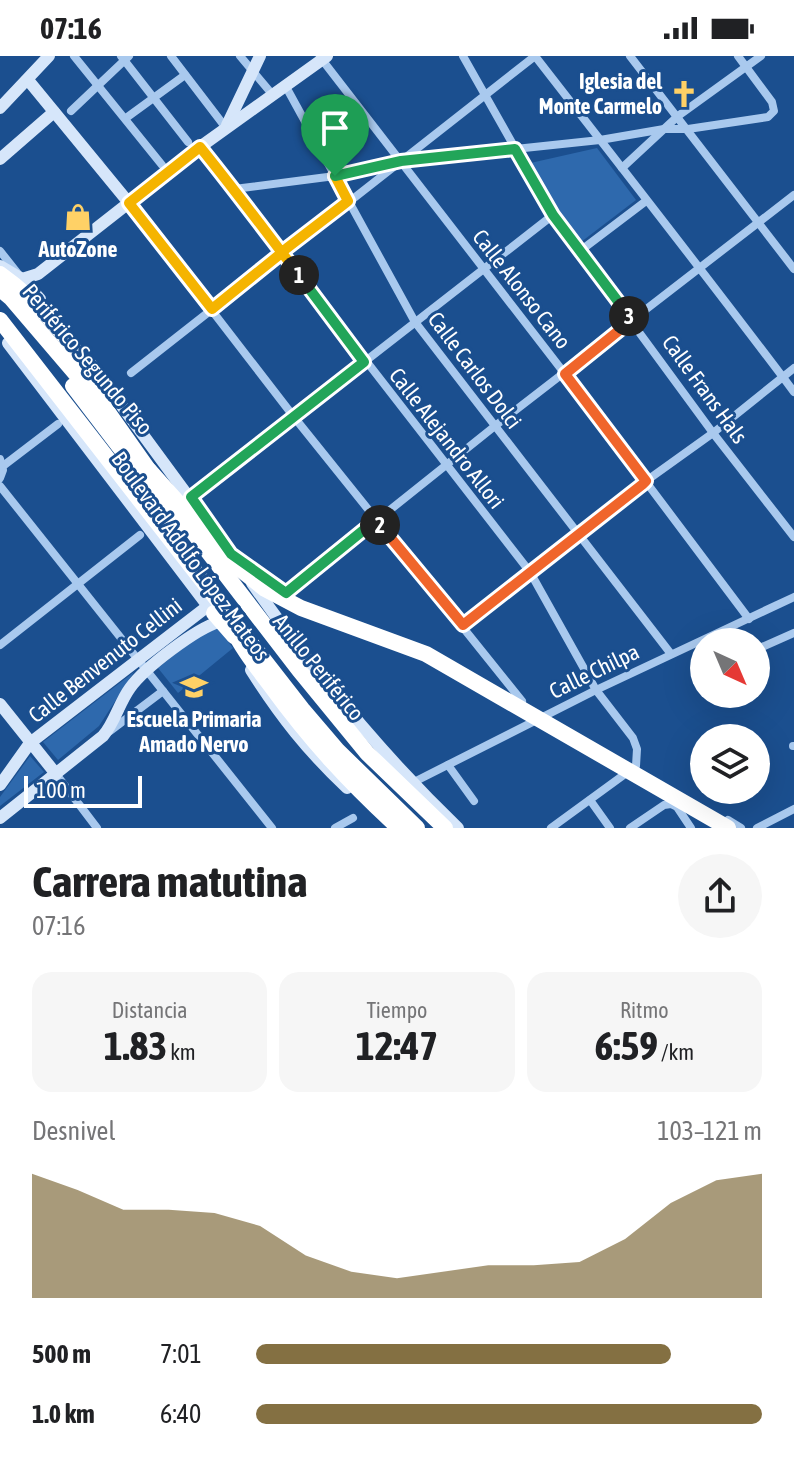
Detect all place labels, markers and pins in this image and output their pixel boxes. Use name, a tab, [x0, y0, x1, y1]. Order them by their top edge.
place label: Iglesia del Monte Carmelo	[539, 68, 663, 119]
church icon: Iglesia del Monte Carmelo	[669, 79, 699, 109]
pin	[301, 94, 369, 176]
shop icon: AutoZone	[63, 202, 93, 232]
place label: AutoZone	[38, 236, 117, 262]
pin: 1	[279, 255, 319, 295]
pin: 3	[609, 296, 649, 336]
pin: 2	[360, 505, 400, 545]
school or university icon: Escuela Primaria Amado Nervo	[179, 672, 209, 702]
place label: Escuela Primaria Amado Nervo	[126, 706, 262, 757]

